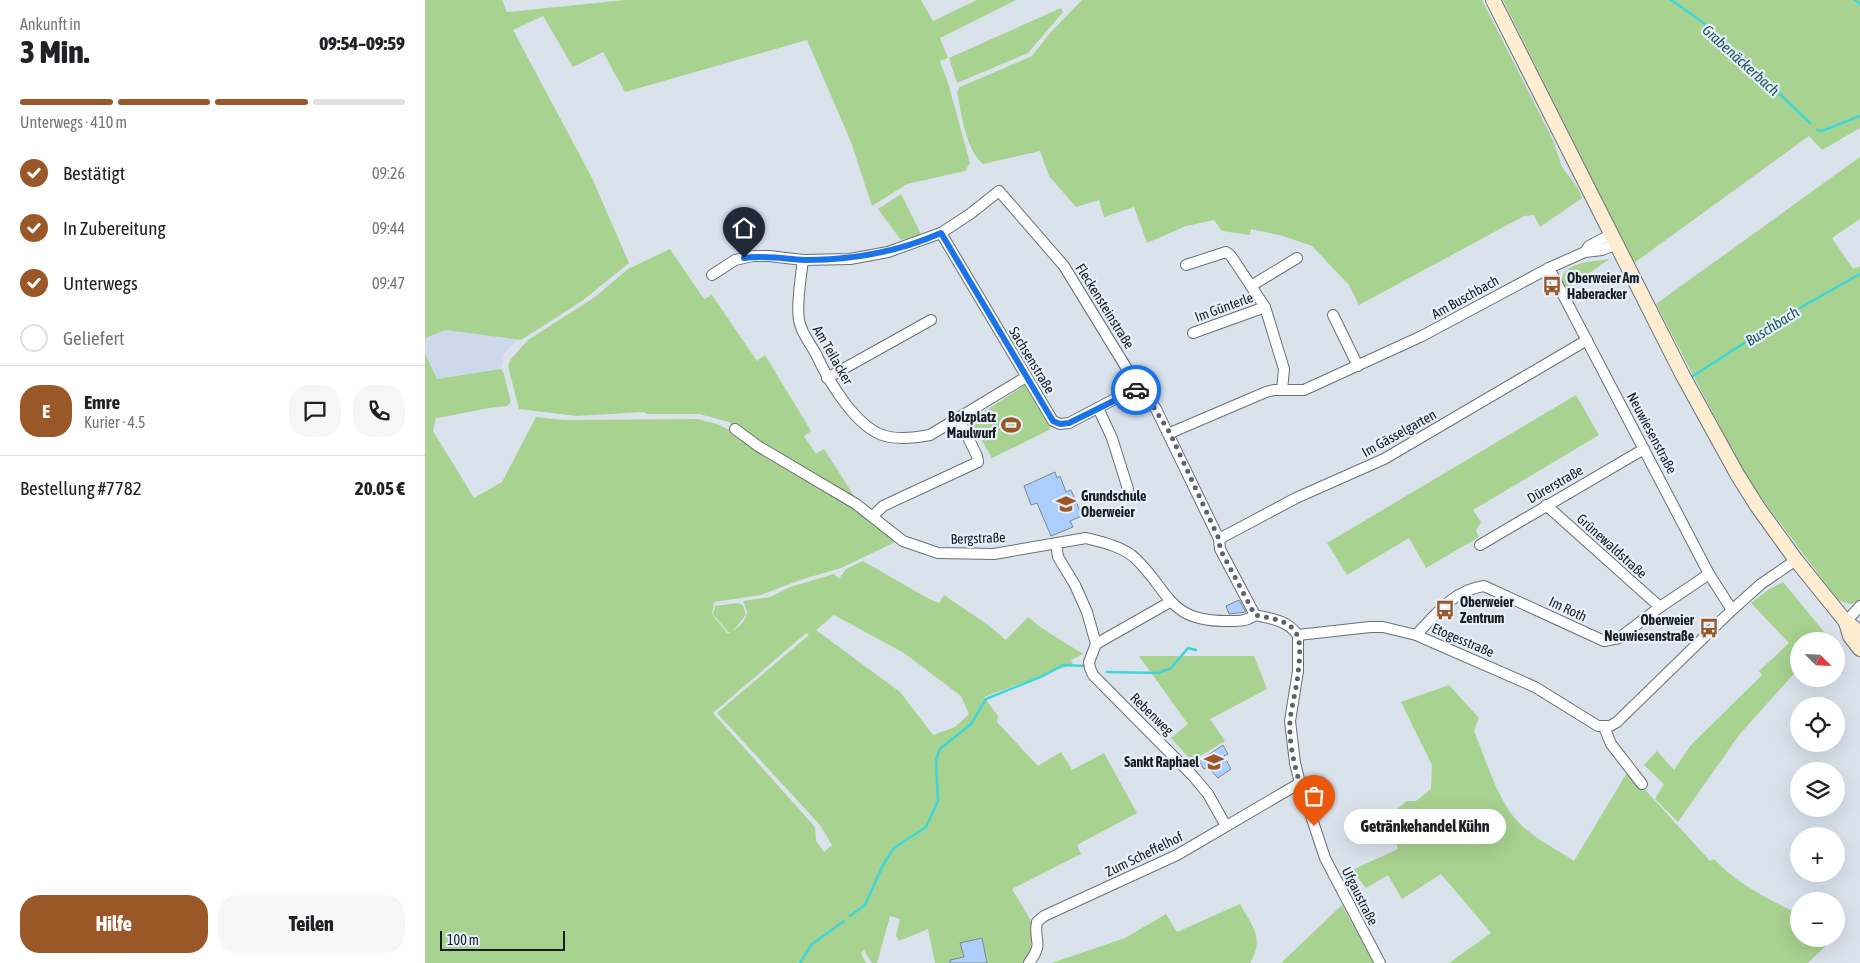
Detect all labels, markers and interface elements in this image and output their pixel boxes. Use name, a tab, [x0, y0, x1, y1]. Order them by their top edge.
text: Ankunft in	[20, 15, 81, 33]
water label: Grabenäckerbach	[1699, 21, 1783, 99]
text: 09:54–09:59	[319, 32, 405, 54]
text: 3 Min.	[20, 33, 89, 70]
text: Unterwegs · 410 m	[20, 113, 127, 131]
icon: check	[20, 159, 48, 187]
text: Bestätigt	[63, 162, 125, 184]
text: 09:26	[372, 164, 405, 182]
pin	[723, 207, 765, 258]
icon: check	[20, 214, 48, 242]
icon: home	[730, 214, 758, 242]
text: In Zubereitung	[63, 217, 166, 239]
text: 09:44	[372, 219, 405, 237]
street label: Fleckensteinstraße	[1072, 261, 1138, 351]
icon: check	[20, 269, 48, 297]
place label: Oberweier Am Haberacker	[1567, 270, 1639, 302]
text: Unterwegs	[63, 272, 138, 294]
street label: Am Buschbach	[1429, 272, 1501, 322]
text: 09:47	[372, 274, 405, 292]
bus stop icon: Oberweier Am Haberacker	[1541, 275, 1563, 297]
street label: Im Günterle	[1193, 289, 1255, 325]
water label: Buschbach	[1742, 303, 1802, 349]
street label: Am Teilacker	[810, 323, 857, 388]
street label: Sachsenstraße	[1006, 324, 1058, 396]
text: Geliefert	[63, 327, 124, 349]
courier	[1111, 365, 1161, 415]
icon: car	[1122, 376, 1150, 404]
button: chat	[289, 385, 341, 437]
button: phone	[353, 385, 405, 437]
street label: Neuwiesenstraße	[1624, 390, 1680, 476]
text: Emre	[84, 391, 120, 413]
text: E	[42, 400, 50, 422]
street label: Im Gässelgarten	[1359, 406, 1439, 460]
place label: Bolzplatz Maulwurf	[947, 409, 996, 441]
text: Kurier · 4.5	[84, 413, 146, 431]
sports icon: Bolzplatz Maulwurf	[1000, 414, 1022, 436]
street label: Dürerstraße	[1524, 462, 1586, 506]
text: Bestellung #7782	[20, 477, 142, 499]
text: 20.05 €	[355, 477, 405, 499]
place label: Grundschule Oberweier	[1081, 488, 1146, 520]
school or university icon: Grundschule Oberweier	[1055, 493, 1077, 515]
street label: Grünewaldstraße	[1574, 510, 1650, 582]
street label: Bergstraße	[950, 529, 1006, 547]
street label: Im Roth	[1546, 593, 1590, 625]
place label: Oberweier Zentrum	[1460, 594, 1514, 626]
bus stop icon: Oberweier Zentrum	[1434, 599, 1456, 621]
place label: Oberweier Neuwiesenstraße	[1604, 612, 1695, 644]
bus stop icon: Oberweier Neuwiesenstraße	[1698, 617, 1720, 639]
street label: Etogesstraße	[1430, 620, 1496, 660]
north arrow	[1790, 632, 1845, 688]
map controls	[1790, 632, 1845, 947]
street label: Rebenweg	[1127, 690, 1177, 738]
button: locate	[1790, 697, 1845, 752]
school or university icon: Sankt Raphael	[1203, 751, 1225, 773]
place label: Sankt Raphael	[1124, 754, 1199, 770]
button: layers	[1790, 762, 1845, 817]
pin	[1293, 775, 1335, 826]
icon: bag	[1300, 782, 1328, 810]
callout: Getränkehandel Kühn	[1344, 808, 1507, 844]
text: Getränkehandel Kühn	[1360, 817, 1490, 835]
button: +	[1790, 827, 1845, 882]
street label: Zum Scheffelhof	[1103, 828, 1185, 880]
street label: Ufgaustraße	[1338, 864, 1382, 928]
button: −	[1790, 892, 1845, 947]
button: Hilfe	[20, 895, 208, 953]
button: Teilen	[218, 895, 405, 953]
scale bar	[440, 928, 565, 951]
text: 100 m	[447, 932, 479, 948]

